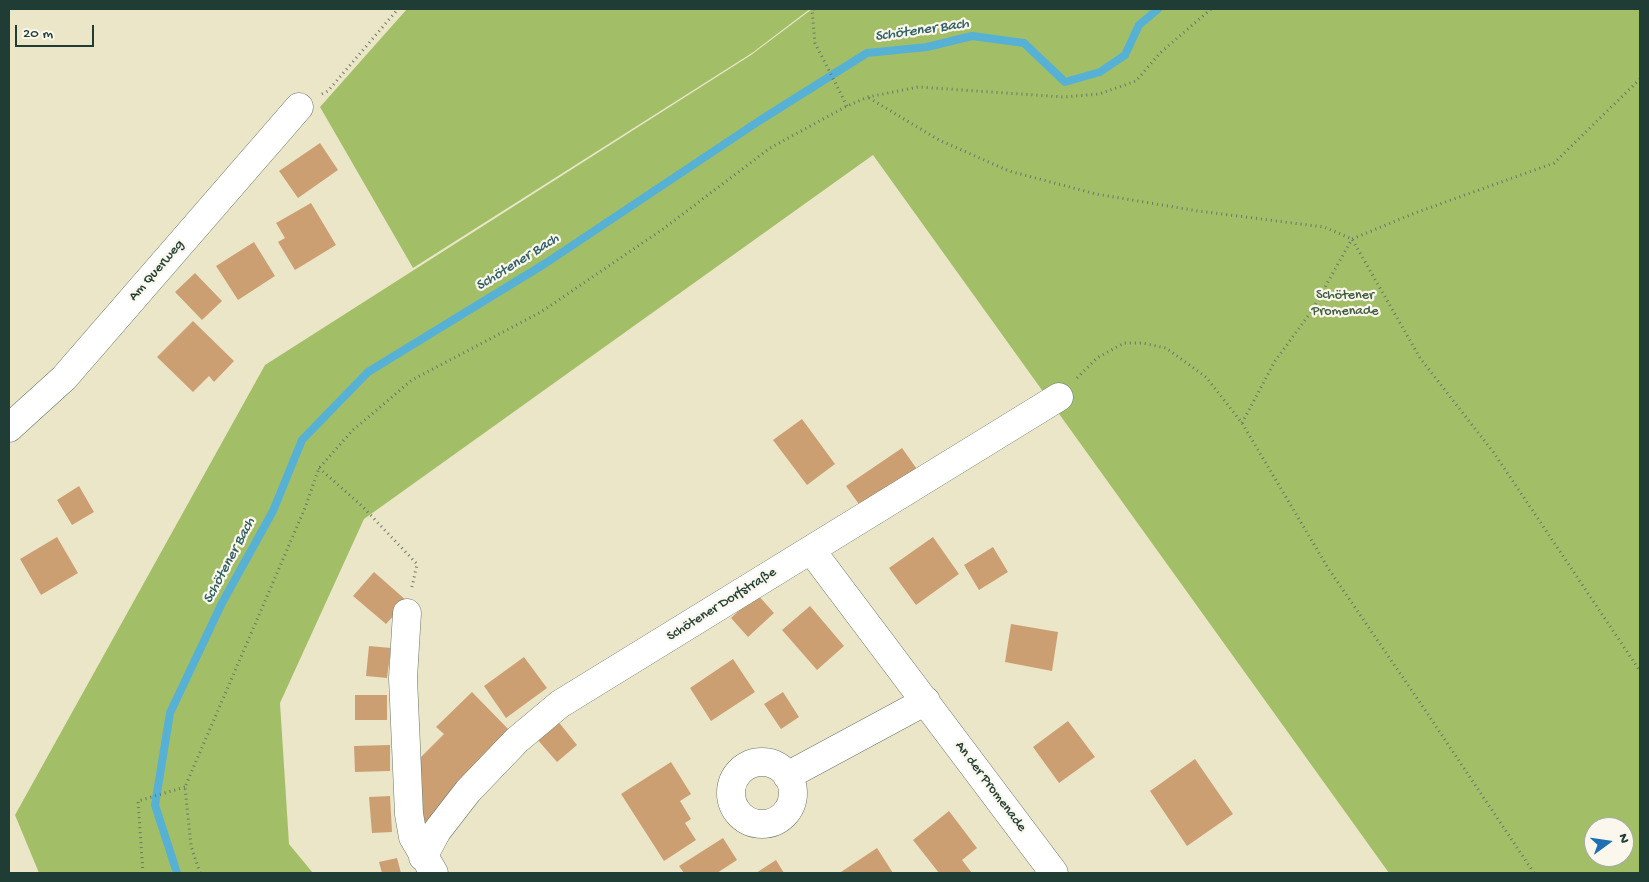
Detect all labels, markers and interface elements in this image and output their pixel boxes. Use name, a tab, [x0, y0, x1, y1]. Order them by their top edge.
scale bar	[18, 15, 96, 47]
water label: Schötener Bach	[874, 16, 970, 46]
text: 20 m	[23, 25, 53, 43]
water label: Schötener Bach	[473, 230, 563, 296]
street label: Am Querweg	[126, 237, 188, 305]
park label: Schötener Promenade	[1312, 288, 1378, 321]
water label: Schötener Bach	[200, 515, 260, 607]
street label: Schötener Dorfstraße	[664, 564, 780, 646]
street label: An der Promenade	[951, 738, 1029, 836]
north arrow	[1584, 817, 1634, 867]
text: N	[1614, 832, 1632, 845]

